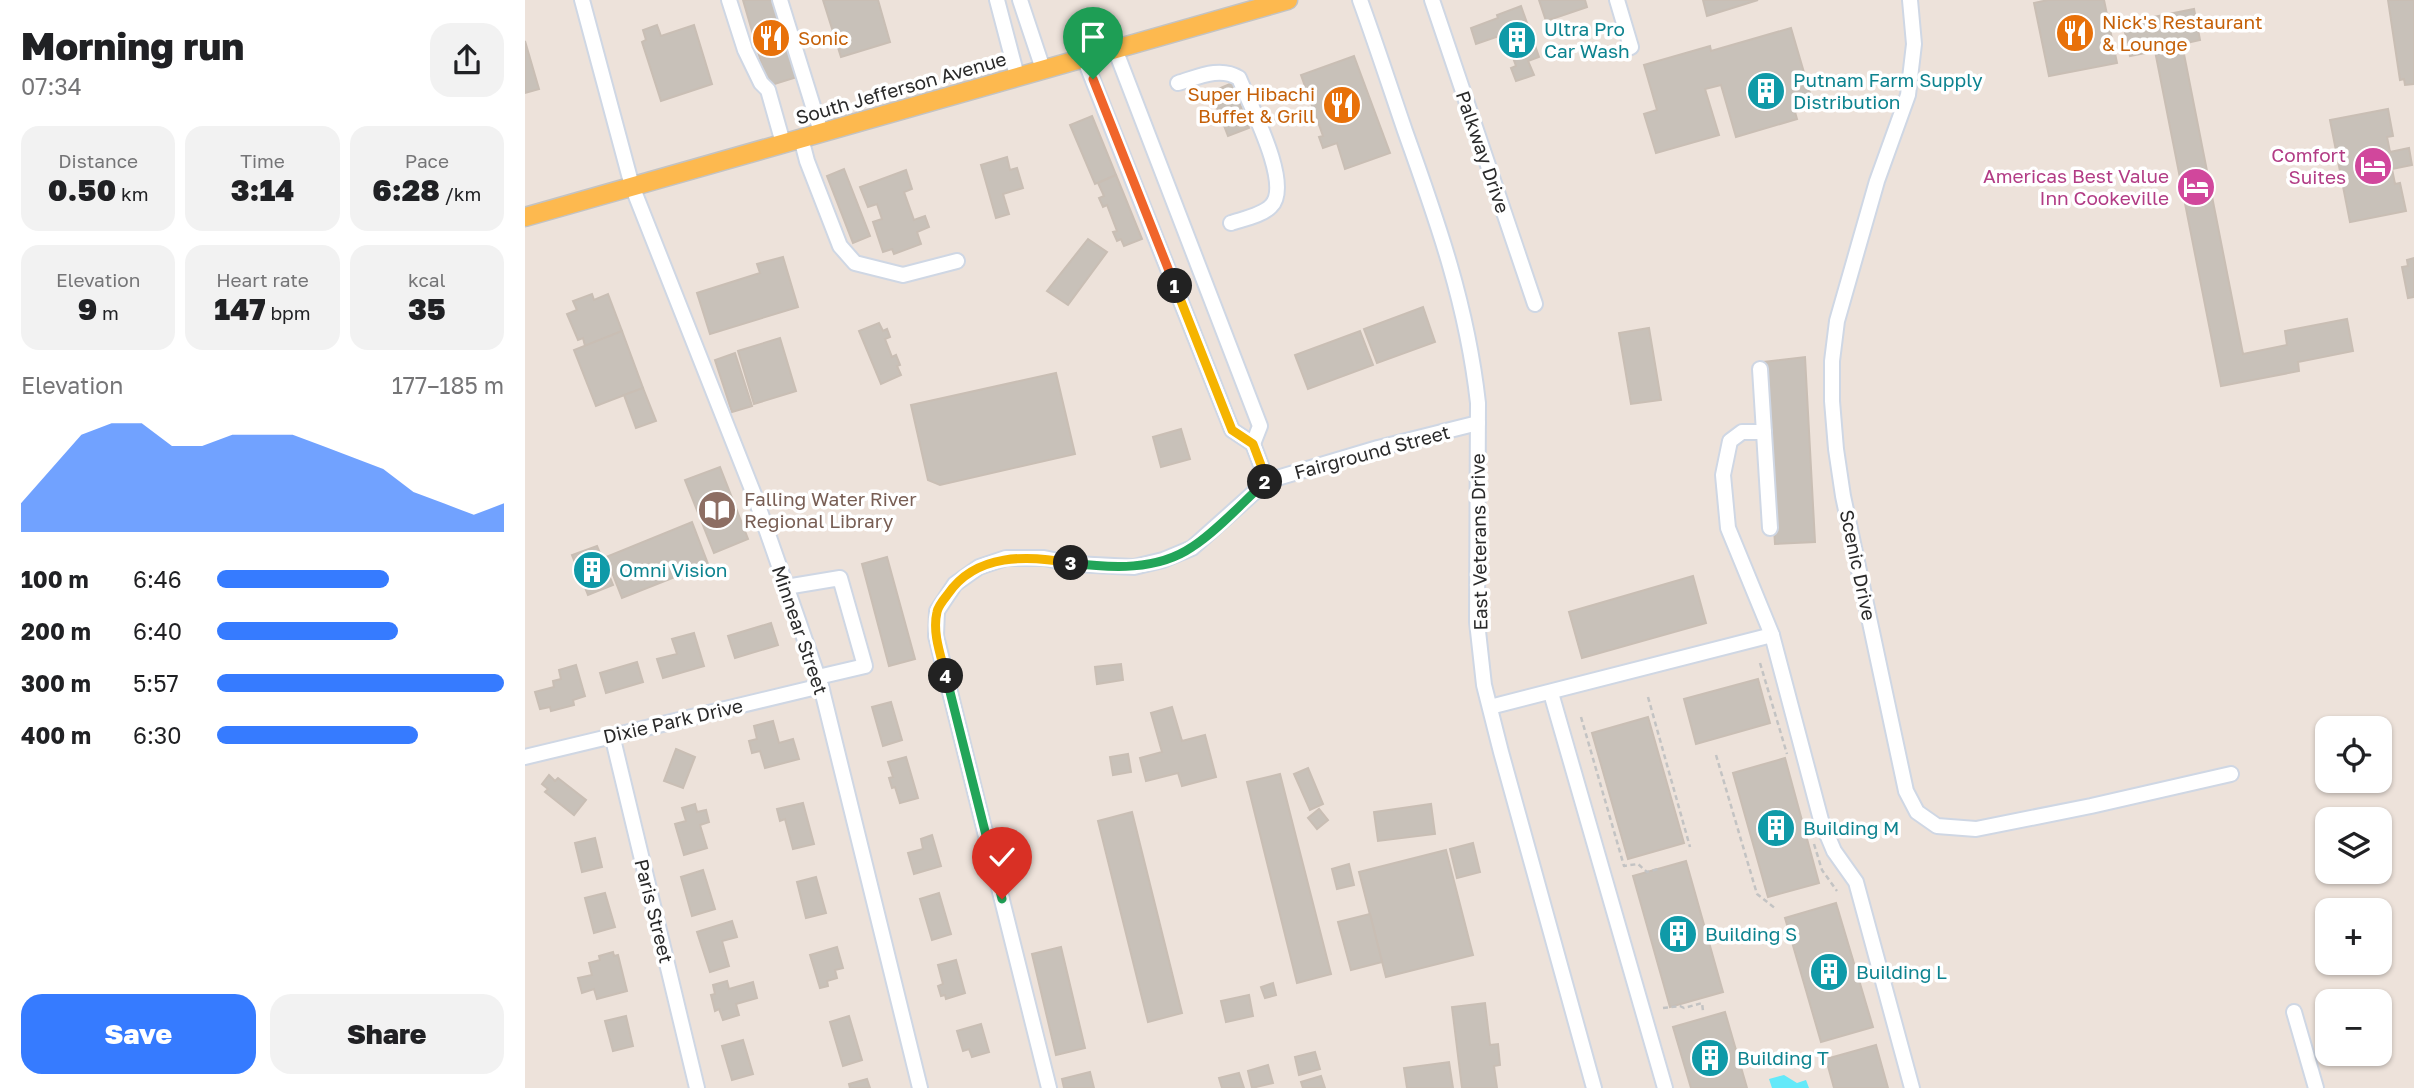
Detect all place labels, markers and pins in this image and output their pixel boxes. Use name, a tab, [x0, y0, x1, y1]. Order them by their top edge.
pin	[1063, 7, 1123, 79]
place label: Nick's Restaurant & Lounge	[2102, 10, 2263, 55]
restaurant icon: Nick's Restaurant & Lounge	[2054, 12, 2096, 54]
restaurant icon: Sonic	[750, 17, 792, 59]
place label: Ultra Pro Car Wash	[1544, 17, 1630, 62]
building icon: Ultra Pro Car Wash	[1496, 19, 1538, 61]
place label: Sonic	[798, 26, 849, 49]
place label: Putnam Farm Supply Distribution	[1793, 68, 1983, 113]
building icon: Putnam Farm Supply Distribution	[1745, 70, 1787, 112]
place label: Super Hibachi Buffet & Grill	[1187, 82, 1315, 127]
restaurant icon: Super Hibachi Buffet & Grill	[1321, 84, 1363, 126]
place label: Comfort Suites	[2271, 143, 2346, 188]
hotel icon: Comfort Suites	[2352, 145, 2394, 187]
place label: Americas Best Value Inn Cookeville	[1983, 164, 2169, 209]
hotel icon: Americas Best Value Inn Cookeville	[2175, 166, 2217, 208]
pin: 1	[1157, 268, 1193, 304]
pin: 2	[1247, 464, 1283, 500]
place label: Falling Water River Regional Library	[744, 487, 917, 532]
library icon: Falling Water River Regional Library	[696, 489, 738, 531]
pin: 3	[1053, 546, 1089, 580]
building icon: Omni Vision	[571, 549, 613, 591]
place label: Omni Vision	[619, 558, 727, 581]
pin: 4	[929, 658, 963, 694]
building icon: Building M	[1755, 807, 1797, 849]
place label: Building M	[1803, 816, 1899, 839]
pin	[972, 827, 1032, 899]
building icon: Building S	[1657, 913, 1699, 955]
place label: Building S	[1705, 922, 1797, 945]
building icon: Building L	[1808, 951, 1850, 993]
place label: Building L	[1856, 960, 1947, 983]
building icon: Building T	[1689, 1037, 1731, 1079]
place label: Building T	[1737, 1046, 1829, 1069]

